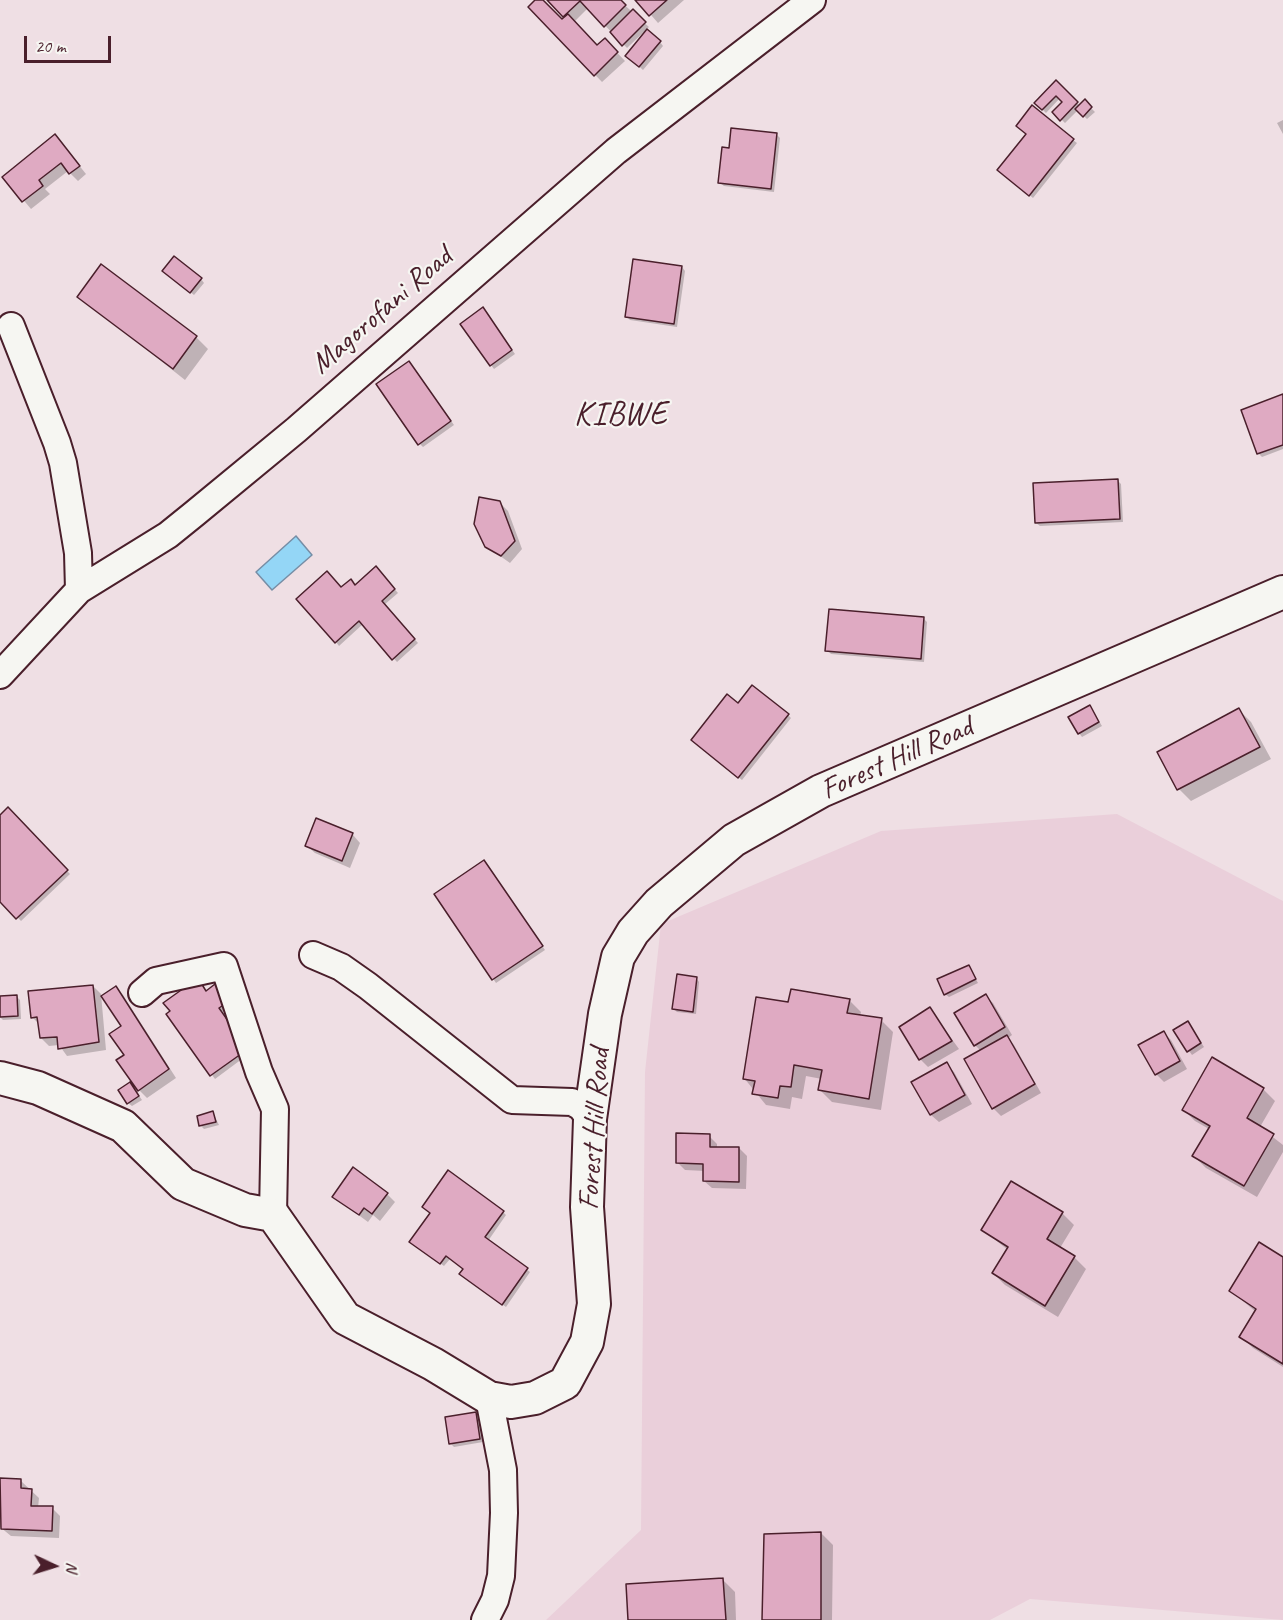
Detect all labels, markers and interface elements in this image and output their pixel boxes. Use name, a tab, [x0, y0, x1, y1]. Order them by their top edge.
scale bar	[27, 24, 114, 62]
text: 20 m	[35, 35, 66, 57]
street label: Magorofani Road	[304, 240, 460, 382]
district label: KIBWE	[575, 395, 667, 435]
street label: Forest Hill Road	[816, 710, 978, 808]
street label: Forest Hill Road	[571, 1047, 619, 1211]
north arrow	[24, 1536, 84, 1596]
text: N	[62, 1562, 82, 1573]

